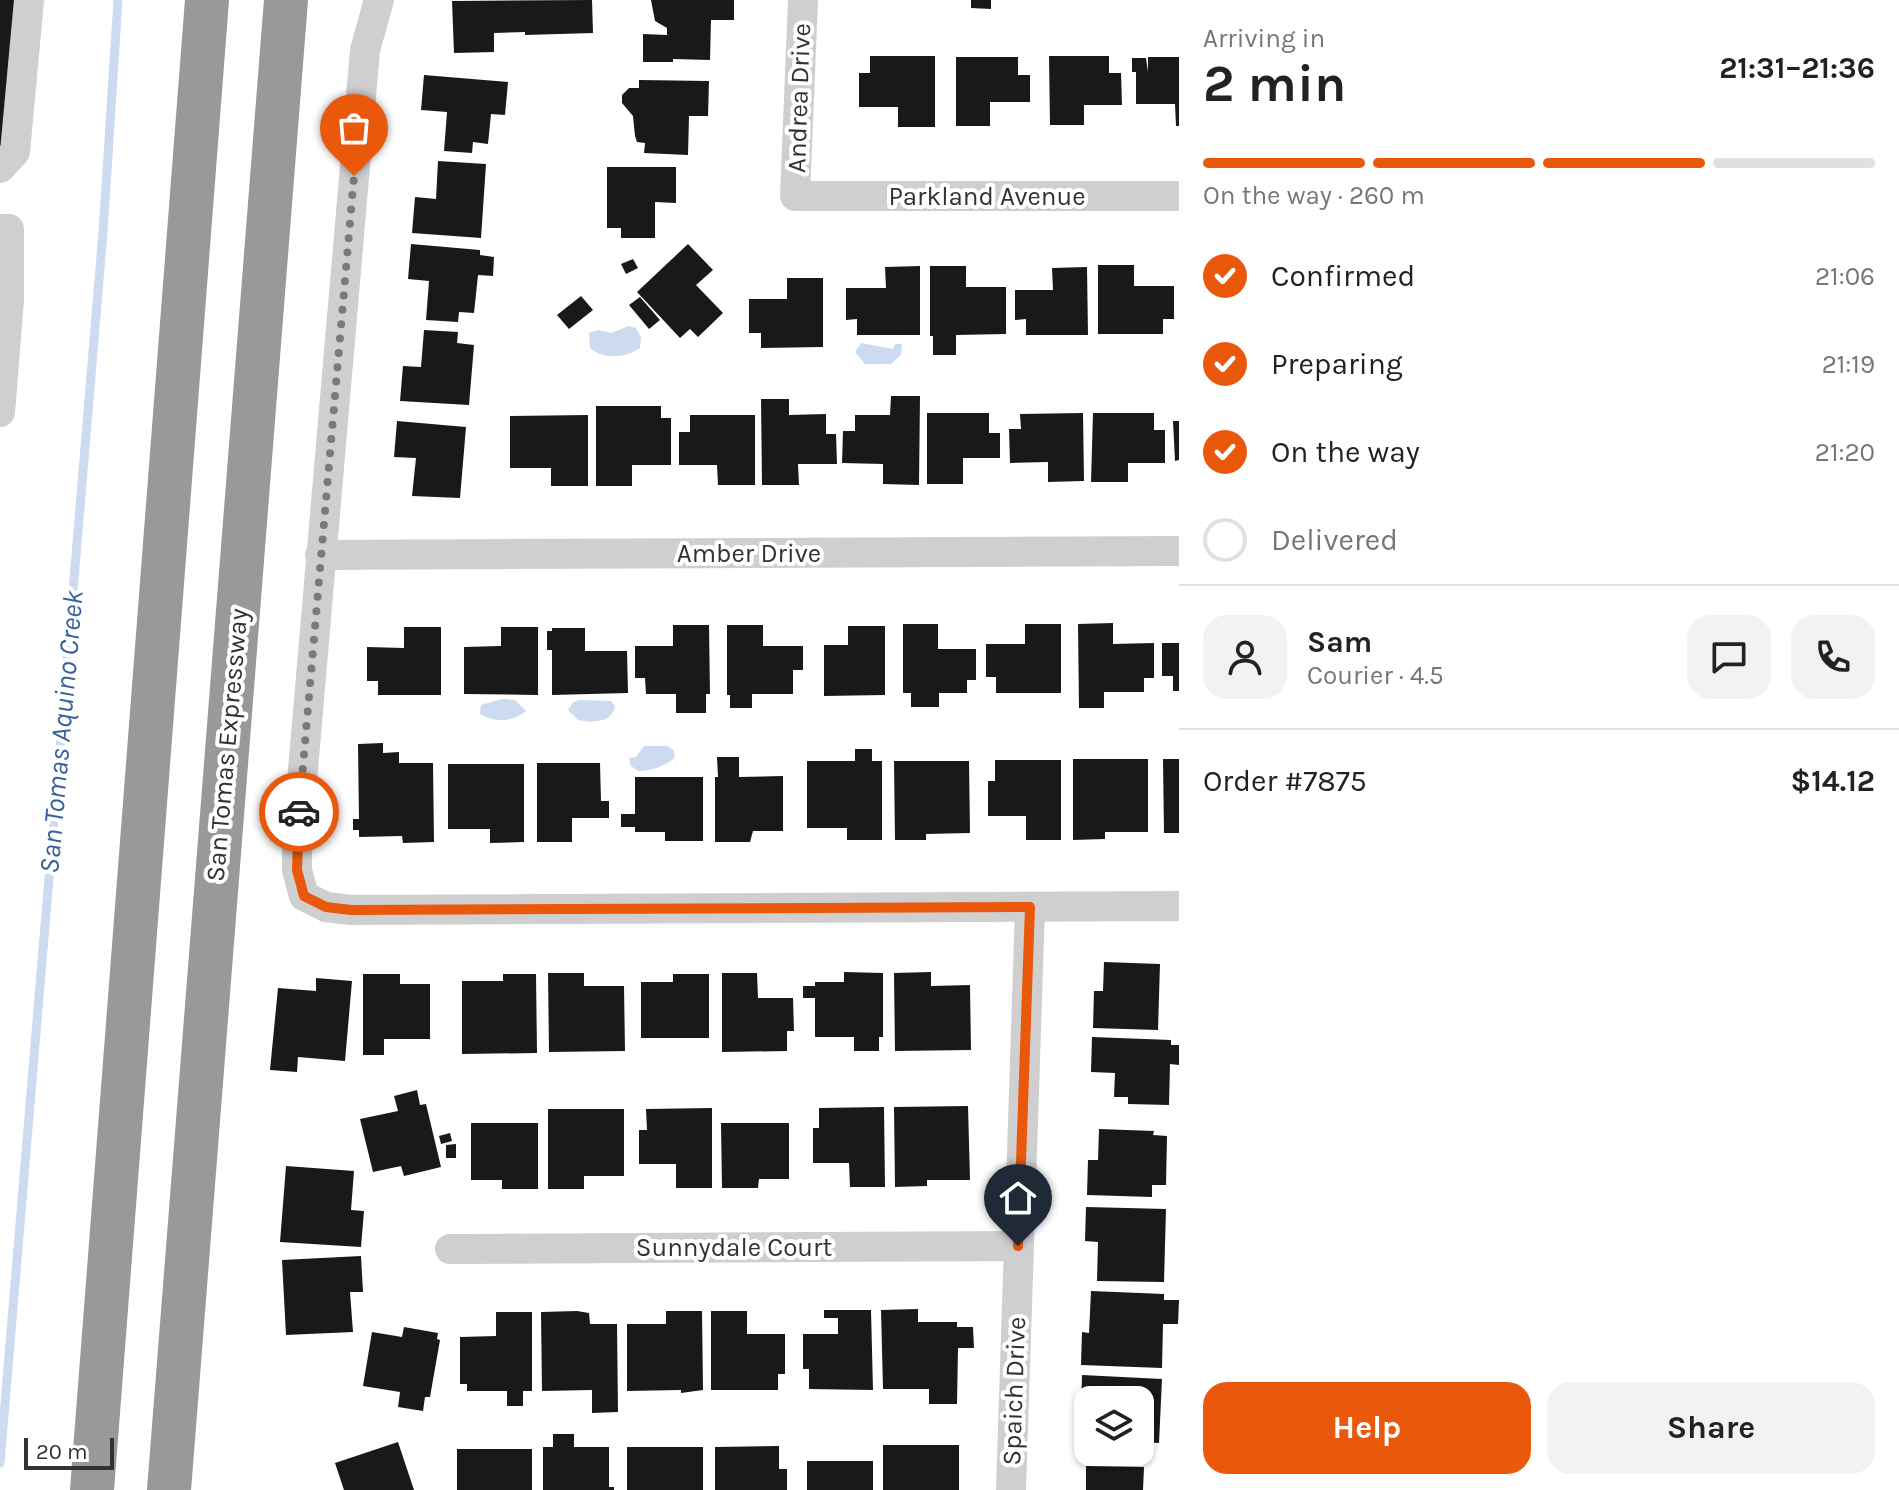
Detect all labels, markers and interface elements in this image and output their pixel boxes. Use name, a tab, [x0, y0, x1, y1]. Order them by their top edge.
street label: Andrea Drive	[781, 23, 817, 173]
text: Arriving in	[1203, 23, 1325, 54]
text: 21:31–21:36	[1719, 50, 1875, 86]
text: 2 min	[1203, 53, 1346, 114]
pin	[320, 94, 388, 176]
icon: bag	[332, 106, 376, 150]
text: On the way · 260 m	[1203, 180, 1425, 211]
street label: Parkland Avenue	[888, 181, 1086, 212]
icon: check	[1203, 254, 1247, 298]
text: Confirmed	[1271, 258, 1415, 294]
text: 21:06	[1815, 261, 1875, 292]
icon: check	[1203, 342, 1247, 386]
text: Preparing	[1271, 346, 1403, 382]
text: 21:19	[1822, 349, 1875, 380]
icon: check	[1203, 430, 1247, 474]
text: On the way	[1271, 434, 1420, 470]
text: 21:20	[1815, 437, 1875, 468]
text: Delivered	[1271, 522, 1398, 558]
street label: Amber Drive	[677, 538, 821, 569]
water label: San Tomas Aquino Creek	[32, 588, 90, 875]
street label: San Tomas Expressway	[200, 607, 254, 883]
button: person	[1203, 615, 1287, 699]
button: chat	[1687, 615, 1771, 699]
button: phone	[1791, 615, 1875, 699]
text: Sam	[1307, 624, 1372, 660]
text: Courier · 4.5	[1307, 660, 1444, 691]
text: Order #7875	[1203, 763, 1367, 799]
text: $14.12	[1790, 763, 1875, 799]
courier	[259, 772, 339, 852]
icon: car	[277, 790, 321, 834]
pin	[984, 1164, 1052, 1246]
icon: home	[996, 1176, 1040, 1220]
street label: Sunnydale Court	[636, 1232, 832, 1263]
street label: Spaich Drive	[996, 1316, 1032, 1466]
button: Help	[1203, 1382, 1531, 1474]
button: Share	[1547, 1382, 1875, 1474]
map controls	[1074, 1386, 1154, 1466]
button: layers	[1074, 1386, 1154, 1466]
scale bar	[24, 1434, 114, 1470]
text: 20 m	[36, 1439, 88, 1465]

